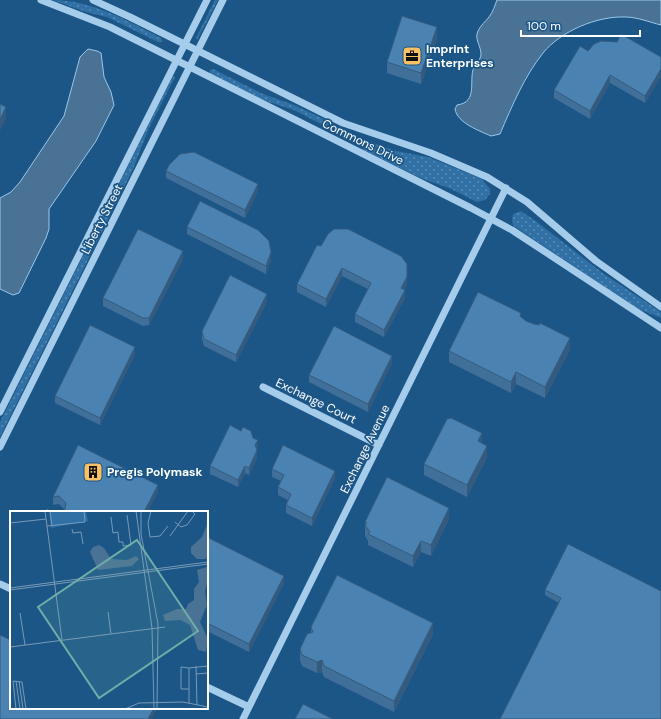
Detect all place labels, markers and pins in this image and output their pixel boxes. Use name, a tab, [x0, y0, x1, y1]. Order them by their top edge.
place label: Imprint Enterprises	[426, 41, 494, 71]
office icon: Imprint Enterprises	[401, 45, 423, 67]
building icon: Pregis Polymask	[82, 461, 104, 483]
place label: Pregis Polymask	[107, 464, 202, 480]

